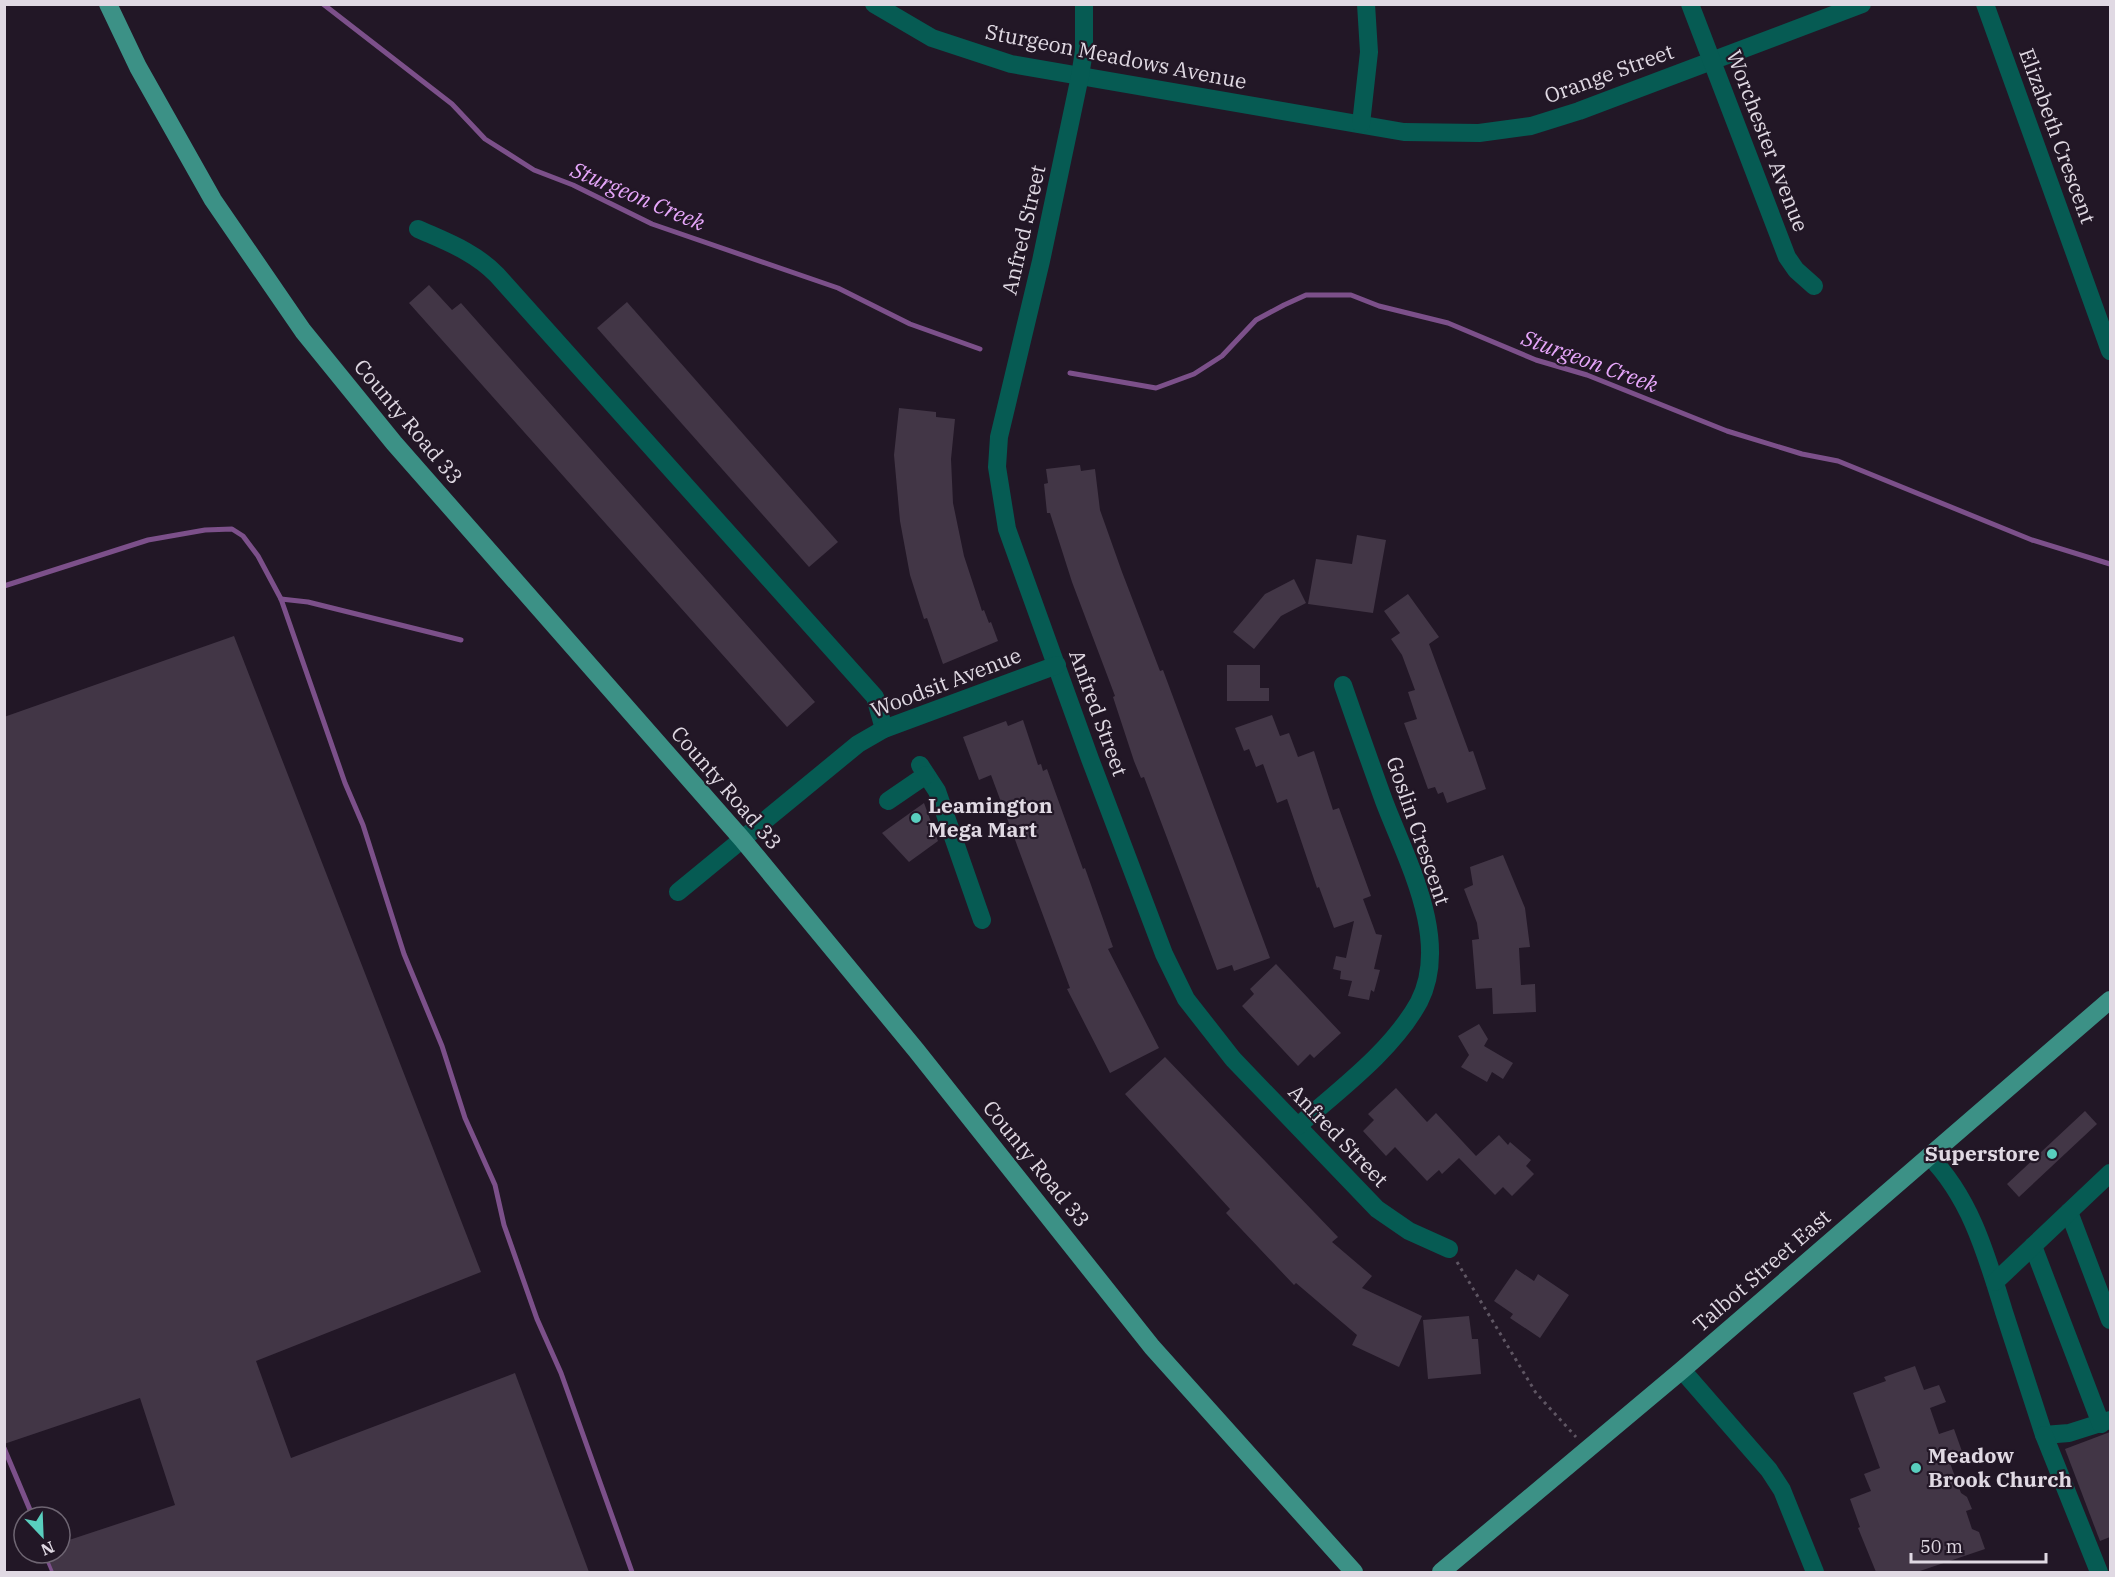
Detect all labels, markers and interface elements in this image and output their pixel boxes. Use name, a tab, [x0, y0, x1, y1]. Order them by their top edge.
street label: Sturgeon Meadows Avenue	[983, 17, 1249, 95]
street label: Orange Street	[1540, 37, 1677, 109]
street label: Elizabeth Crescent	[2013, 44, 2103, 227]
street label: Worchester Avenue	[1720, 46, 1815, 236]
water label: Sturgeon Creek	[566, 154, 710, 237]
street label: Anfred Street	[994, 162, 1052, 297]
water label: Sturgeon Creek	[1517, 322, 1663, 399]
street label: County Road 33	[348, 353, 469, 490]
street label: Woodsit Avenue	[866, 640, 1025, 724]
street label: Anfred Street	[1063, 646, 1135, 780]
street label: County Road 33	[665, 720, 788, 855]
street label: Goslin Crescent	[1380, 753, 1457, 909]
place label: Leamington Mega Mart	[928, 791, 1053, 843]
marker: Leamington Mega Mart	[909, 811, 923, 825]
street label: Anfred Street	[1283, 1078, 1395, 1193]
street label: County Road 33	[977, 1094, 1097, 1233]
place label: Superstore	[1925, 1139, 2040, 1167]
marker: Superstore	[2045, 1147, 2059, 1161]
street label: Talbot Street East	[1687, 1203, 1836, 1338]
place label: Meadow Brook Church	[1928, 1441, 2073, 1493]
marker: Meadow Brook Church	[1909, 1461, 1923, 1475]
north arrow	[12, 1505, 72, 1565]
scale bar	[1911, 1526, 2046, 1564]
text: 50 m	[1920, 1535, 1963, 1558]
text: N	[38, 1537, 58, 1560]

